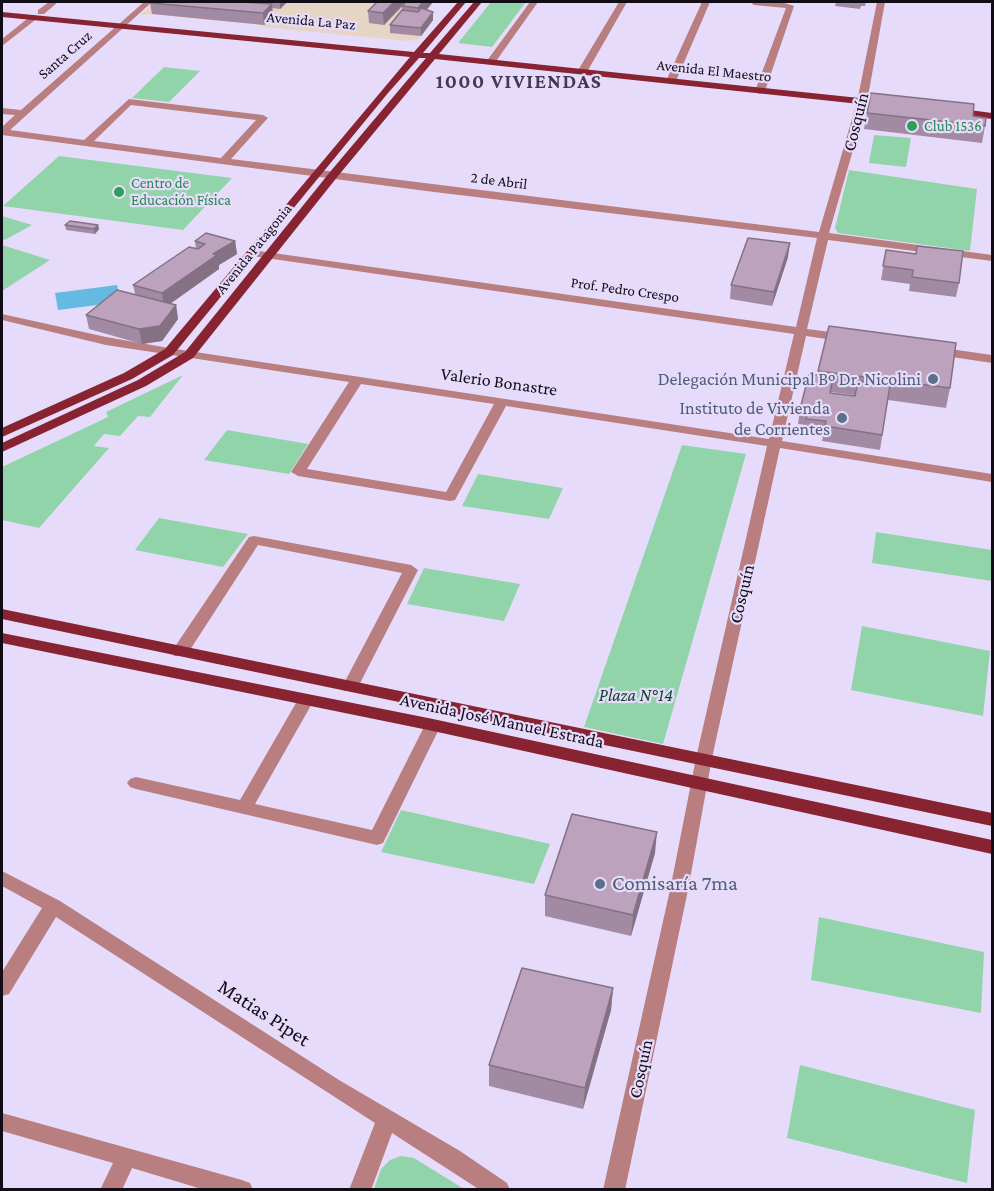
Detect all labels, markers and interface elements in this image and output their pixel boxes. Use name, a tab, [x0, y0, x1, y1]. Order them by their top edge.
street label: Avenida La Paz	[266, 8, 356, 34]
street label: Santa Cruz	[35, 27, 95, 83]
street label: Avenida El Maestro	[656, 56, 772, 86]
district label: 1000 VIVIENDAS	[436, 70, 602, 94]
street label: Cosquín	[838, 90, 874, 154]
place label: Club 1536	[924, 117, 982, 135]
marker: Club 1536	[905, 119, 919, 133]
street label: 2 de Abril	[470, 169, 528, 193]
place label: Centro de Educación Física	[131, 174, 231, 209]
marker: Centro de Educación Física	[112, 185, 126, 199]
street label: Avenida Patagonia	[212, 200, 296, 298]
street label: Prof. Pedro Crespo	[570, 273, 680, 307]
street label: Valerio Bonastre	[439, 363, 559, 401]
place label: Delegación Municipal Bº Dr. Nicolini	[658, 368, 921, 390]
marker: Delegación Municipal Bº Dr. Nicolini	[926, 372, 940, 386]
place label: Instituto de Vivienda de Corrientes	[680, 397, 830, 440]
marker: Instituto de Vivienda de Corrientes	[835, 411, 849, 425]
street label: Cosquín	[725, 563, 759, 625]
park label: Plaza N°14	[599, 684, 673, 706]
street label: Avenida José Manuel Estrada	[398, 689, 606, 753]
place label: Comisaría 7ma	[612, 871, 738, 897]
marker: Comisaría 7ma	[593, 877, 607, 891]
street label: Matias Pipet	[213, 974, 315, 1052]
street label: Cosquín	[624, 1038, 658, 1100]

